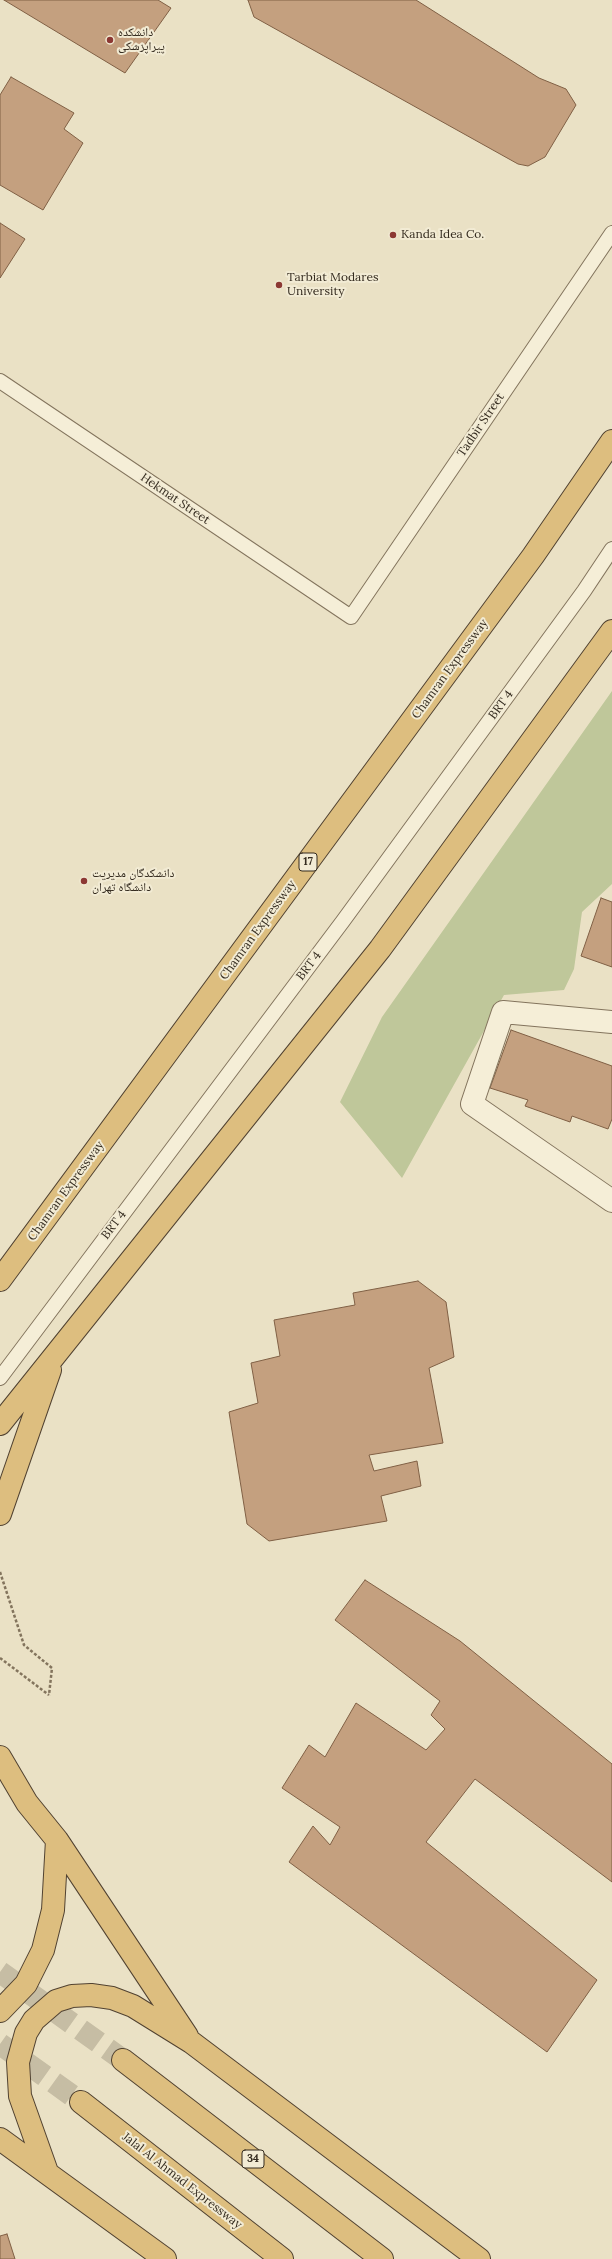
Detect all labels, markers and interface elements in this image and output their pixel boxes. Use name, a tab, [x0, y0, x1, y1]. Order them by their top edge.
place label: دانشکده پیراپزشکی	[118, 26, 165, 54]
marker: دانشکده پیراپزشکی	[105, 35, 115, 45]
place label: Kanda Idea Co.	[401, 228, 484, 242]
marker: Kanda Idea Co.	[388, 230, 398, 240]
place label: Tarbiat Modares University	[287, 271, 378, 299]
marker: Tarbiat Modares University	[274, 280, 284, 290]
street label: Tadbir Street	[454, 391, 508, 459]
street label: Hekmat Street	[138, 470, 212, 528]
street label: Chamran Expressway	[409, 616, 491, 722]
street label: BRT 4	[486, 688, 516, 722]
road number: 17	[299, 853, 317, 871]
place label: دانشکدگان مدیریت دانشگاه تهران	[92, 867, 175, 895]
marker: دانشکدگان مدیریت دانشگاه تهران	[79, 876, 89, 886]
street label: Chamran Expressway	[217, 877, 299, 983]
street label: BRT 4	[294, 949, 324, 983]
street label: Chamran Expressway	[25, 1138, 107, 1244]
street label: BRT 4	[99, 1208, 129, 1242]
street label: Jalal Al Ahmad Expressway	[119, 2130, 245, 2232]
road number: 34	[242, 2150, 264, 2168]

